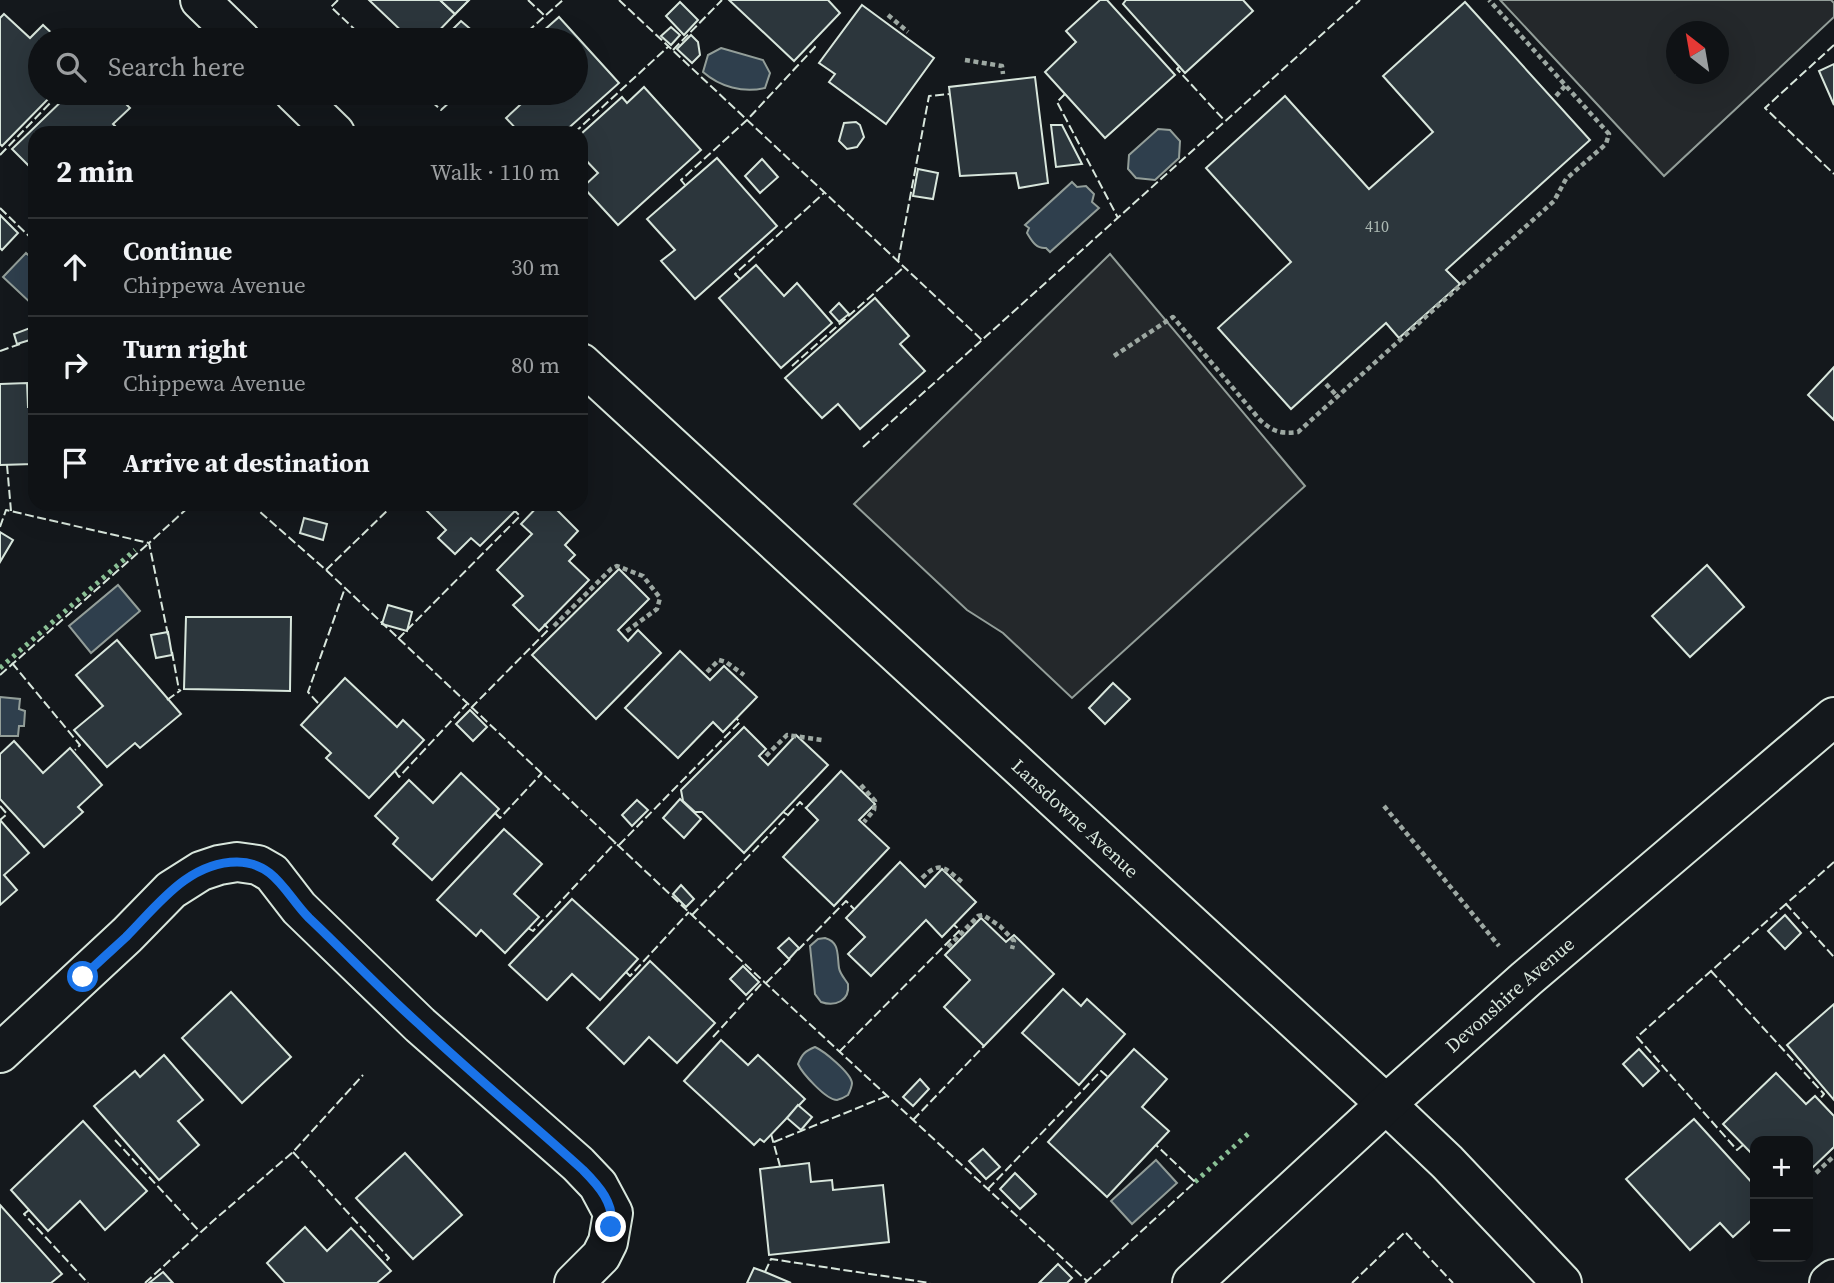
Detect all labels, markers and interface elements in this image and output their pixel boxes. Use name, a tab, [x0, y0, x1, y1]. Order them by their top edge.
north arrow	[1666, 21, 1729, 84]
search box	[28, 28, 588, 105]
icon: search	[52, 48, 90, 86]
text: Search here	[108, 49, 245, 85]
text: 2 min	[56, 151, 134, 192]
text: Walk · 110 m	[430, 156, 560, 188]
house number: 410	[1365, 215, 1389, 237]
text: Continue	[123, 233, 232, 269]
icon: ahead	[56, 248, 94, 286]
text: 30 m	[511, 251, 560, 283]
text: Chippewa Avenue	[123, 269, 306, 301]
text: Turn right	[123, 331, 247, 367]
icon: right	[56, 346, 94, 384]
text: 80 m	[511, 349, 560, 381]
text: Chippewa Avenue	[123, 367, 306, 399]
icon: arrive	[56, 444, 94, 482]
text: Arrive at destination	[123, 445, 370, 481]
street label: Lansdowne Avenue	[1006, 753, 1145, 883]
street label: Devonshire Avenue	[1439, 931, 1580, 1058]
route start	[67, 961, 98, 992]
map controls	[1750, 1136, 1813, 1262]
button: +	[1750, 1136, 1813, 1199]
button: −	[1750, 1199, 1813, 1262]
route end	[595, 1211, 626, 1242]

